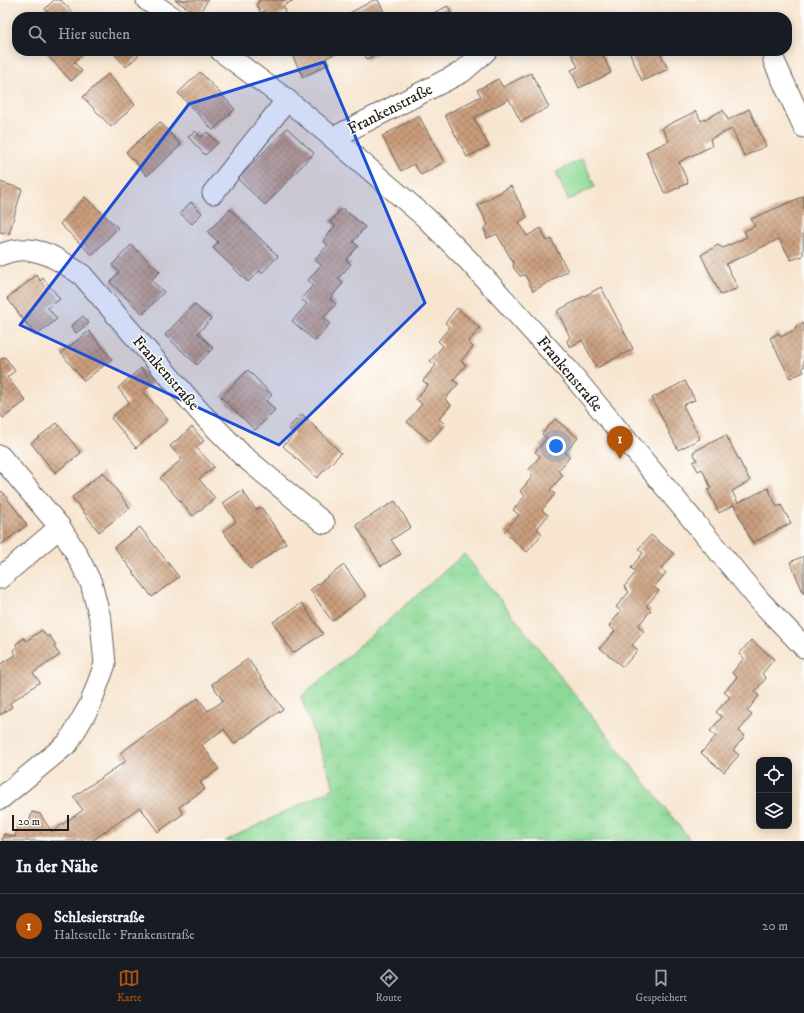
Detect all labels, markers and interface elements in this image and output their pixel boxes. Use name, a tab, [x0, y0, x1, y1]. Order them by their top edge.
search box	[12, 12, 792, 56]
icon: search	[26, 23, 48, 45]
text: Hier suchen	[58, 25, 130, 44]
street label: Frankenstraße	[344, 79, 436, 139]
street label: Frankenstraße	[128, 332, 204, 415]
street label: Frankenstraße	[533, 332, 608, 416]
pin: 1	[607, 426, 633, 459]
your location	[546, 436, 566, 456]
map controls	[756, 757, 792, 829]
button: locate	[756, 757, 792, 793]
button: layers	[756, 793, 792, 829]
scale bar	[12, 813, 69, 832]
text: 20 m	[18, 815, 40, 829]
text: In der Nähe	[16, 856, 98, 878]
text: Schlesierstraße	[54, 908, 145, 927]
text: 1	[27, 918, 31, 934]
text: 20 m	[762, 918, 788, 934]
text: Haltestelle · Frankenstraße	[54, 927, 195, 943]
tab: Karte	[117, 967, 142, 1005]
tab: Route	[376, 967, 402, 1005]
tab: Gespeichert	[636, 967, 687, 1005]

